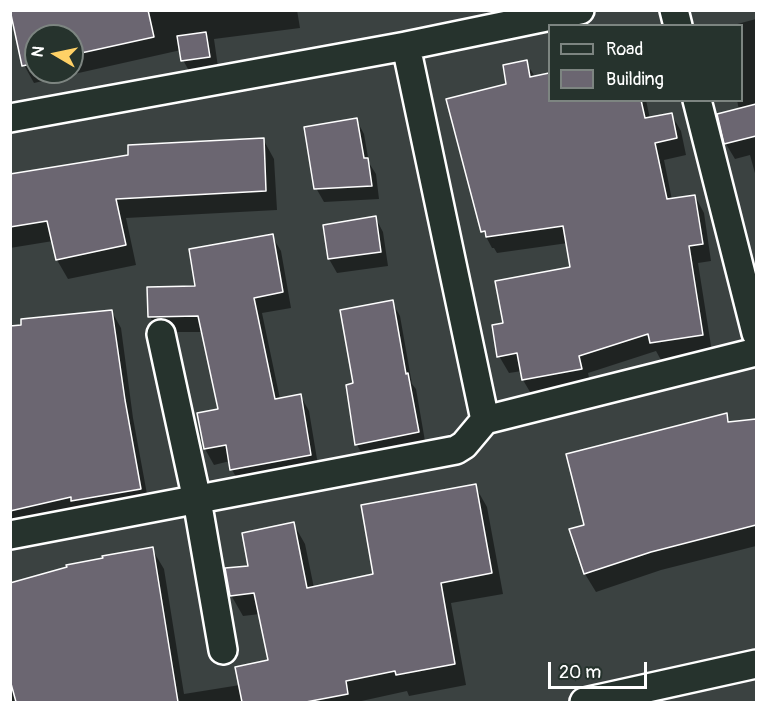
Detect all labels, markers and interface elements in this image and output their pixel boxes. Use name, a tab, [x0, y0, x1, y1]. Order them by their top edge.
north arrow	[24, 24, 84, 84]
legend	[548, 24, 743, 102]
text: Road	[606, 38, 643, 61]
text: N	[27, 45, 49, 58]
text: Building	[606, 68, 664, 91]
scale bar	[551, 650, 650, 688]
text: 20 m	[559, 661, 601, 684]

